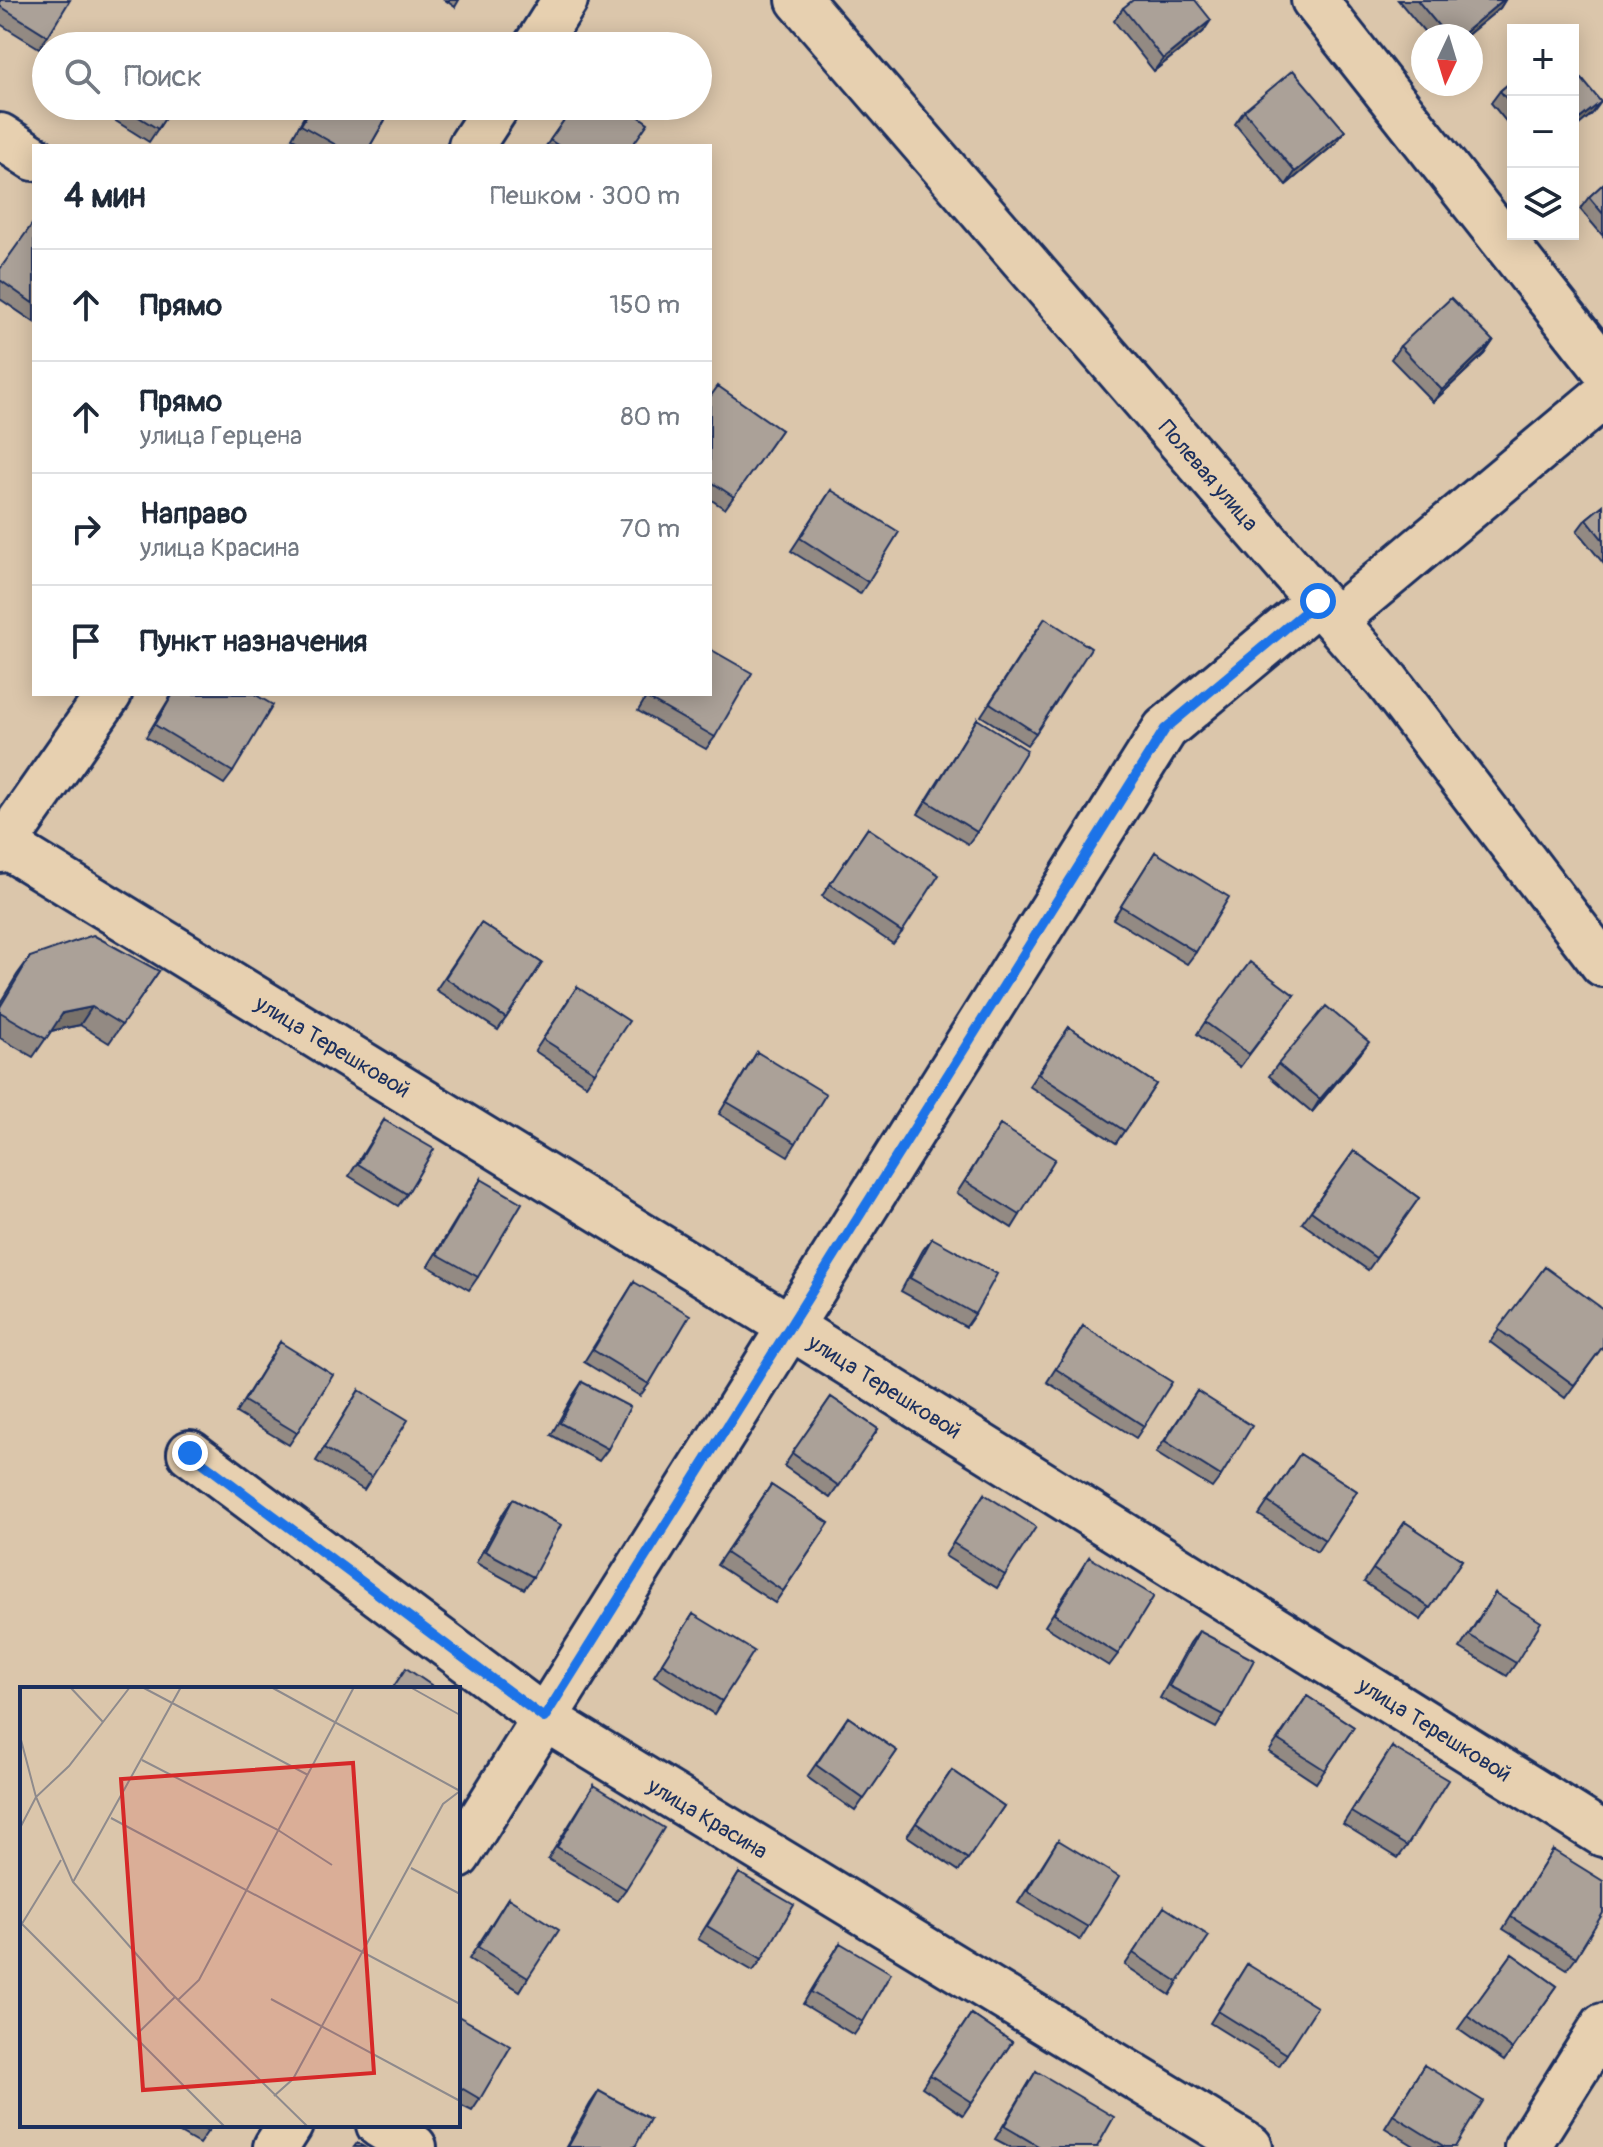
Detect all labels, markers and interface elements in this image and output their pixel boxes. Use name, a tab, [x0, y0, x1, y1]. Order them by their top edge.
north arrow	[1411, 24, 1483, 96]
map controls	[1507, 24, 1579, 240]
button: +	[1507, 24, 1579, 96]
search box	[32, 32, 712, 120]
icon: search	[60, 54, 104, 98]
text: Поиск	[124, 58, 202, 95]
button: −	[1507, 96, 1579, 168]
button: layers	[1507, 168, 1579, 240]
text: 4 мин	[64, 175, 146, 218]
text: Пешком · 300 m	[490, 180, 680, 212]
icon: ahead	[64, 283, 108, 327]
text: Прямо	[140, 287, 222, 324]
text: 150 m	[609, 289, 680, 321]
text: Прямо	[140, 383, 222, 420]
icon: ahead	[64, 395, 108, 439]
text: 80 m	[620, 401, 680, 433]
street label: Полевая улица	[1152, 414, 1264, 537]
text: улица Герцена	[140, 420, 302, 452]
text: Направо	[140, 495, 247, 532]
icon: right	[64, 507, 108, 551]
text: 70 m	[620, 513, 680, 545]
text: улица Красина	[140, 532, 300, 564]
route start	[1300, 583, 1336, 619]
icon: arrive	[64, 619, 108, 663]
text: Пункт назначения	[140, 623, 367, 660]
street label: улица Терешковой	[249, 989, 415, 1104]
street label: улица Терешковой	[802, 1328, 966, 1445]
route end	[172, 1435, 208, 1471]
street label: улица Терешковой	[1352, 1671, 1516, 1788]
inset map	[20, 1687, 460, 2127]
street label: улица Красина	[642, 1772, 773, 1866]

